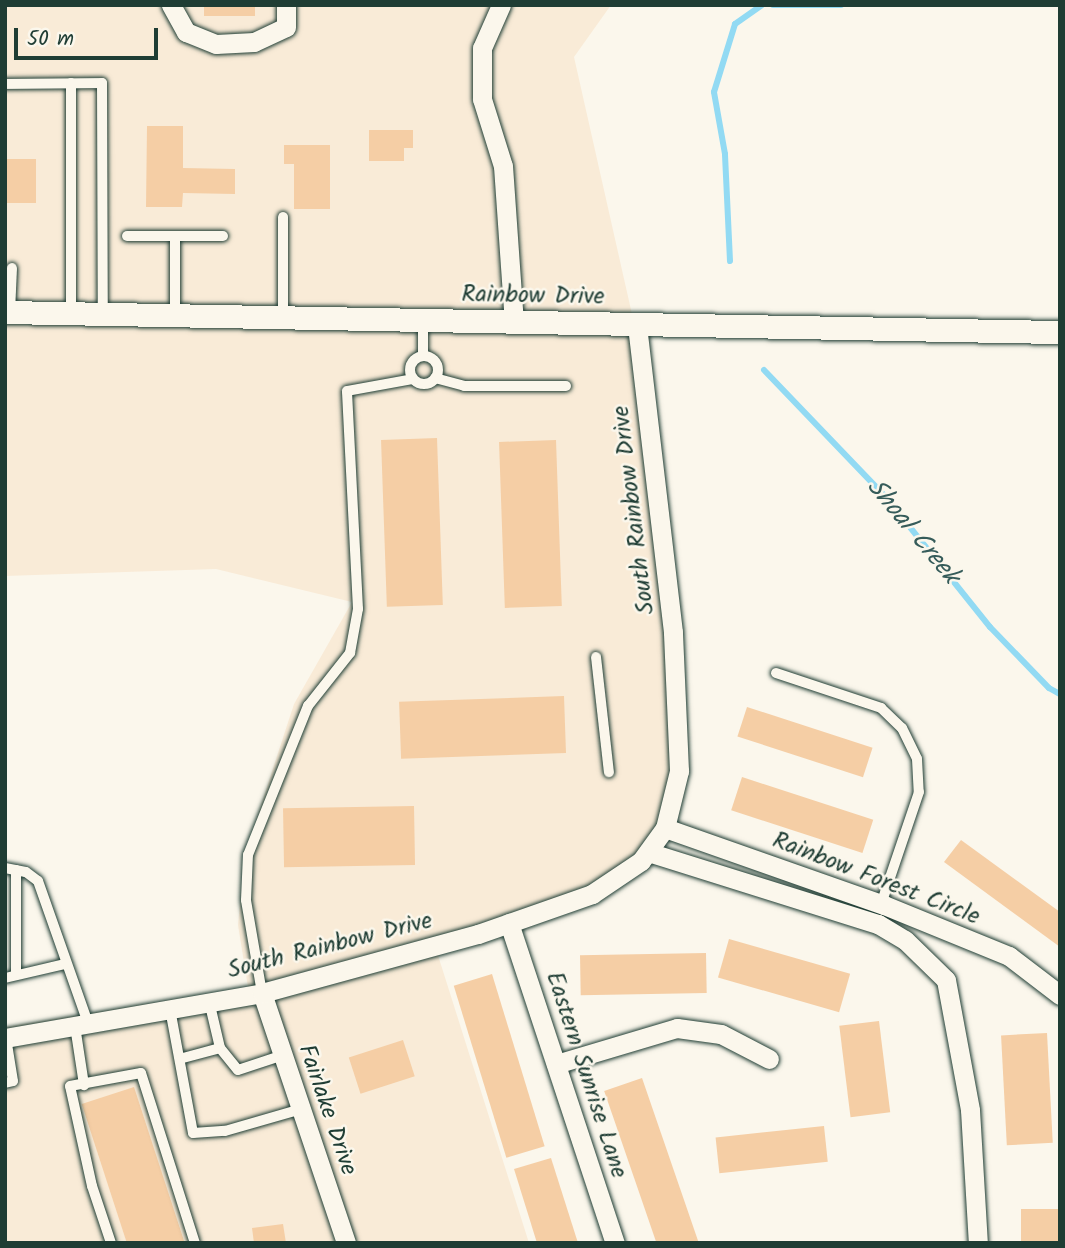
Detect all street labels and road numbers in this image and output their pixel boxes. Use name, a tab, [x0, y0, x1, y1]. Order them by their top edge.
street label: Rainbow Drive	[461, 280, 605, 312]
street label: South Rainbow Drive	[607, 404, 661, 616]
street label: Rainbow Forest Circle	[768, 826, 984, 932]
street label: South Rainbow Drive	[225, 907, 435, 985]
street label: Eastern Sunrise Lane	[539, 968, 633, 1182]
street label: Fairlake Drive	[291, 1041, 363, 1179]

